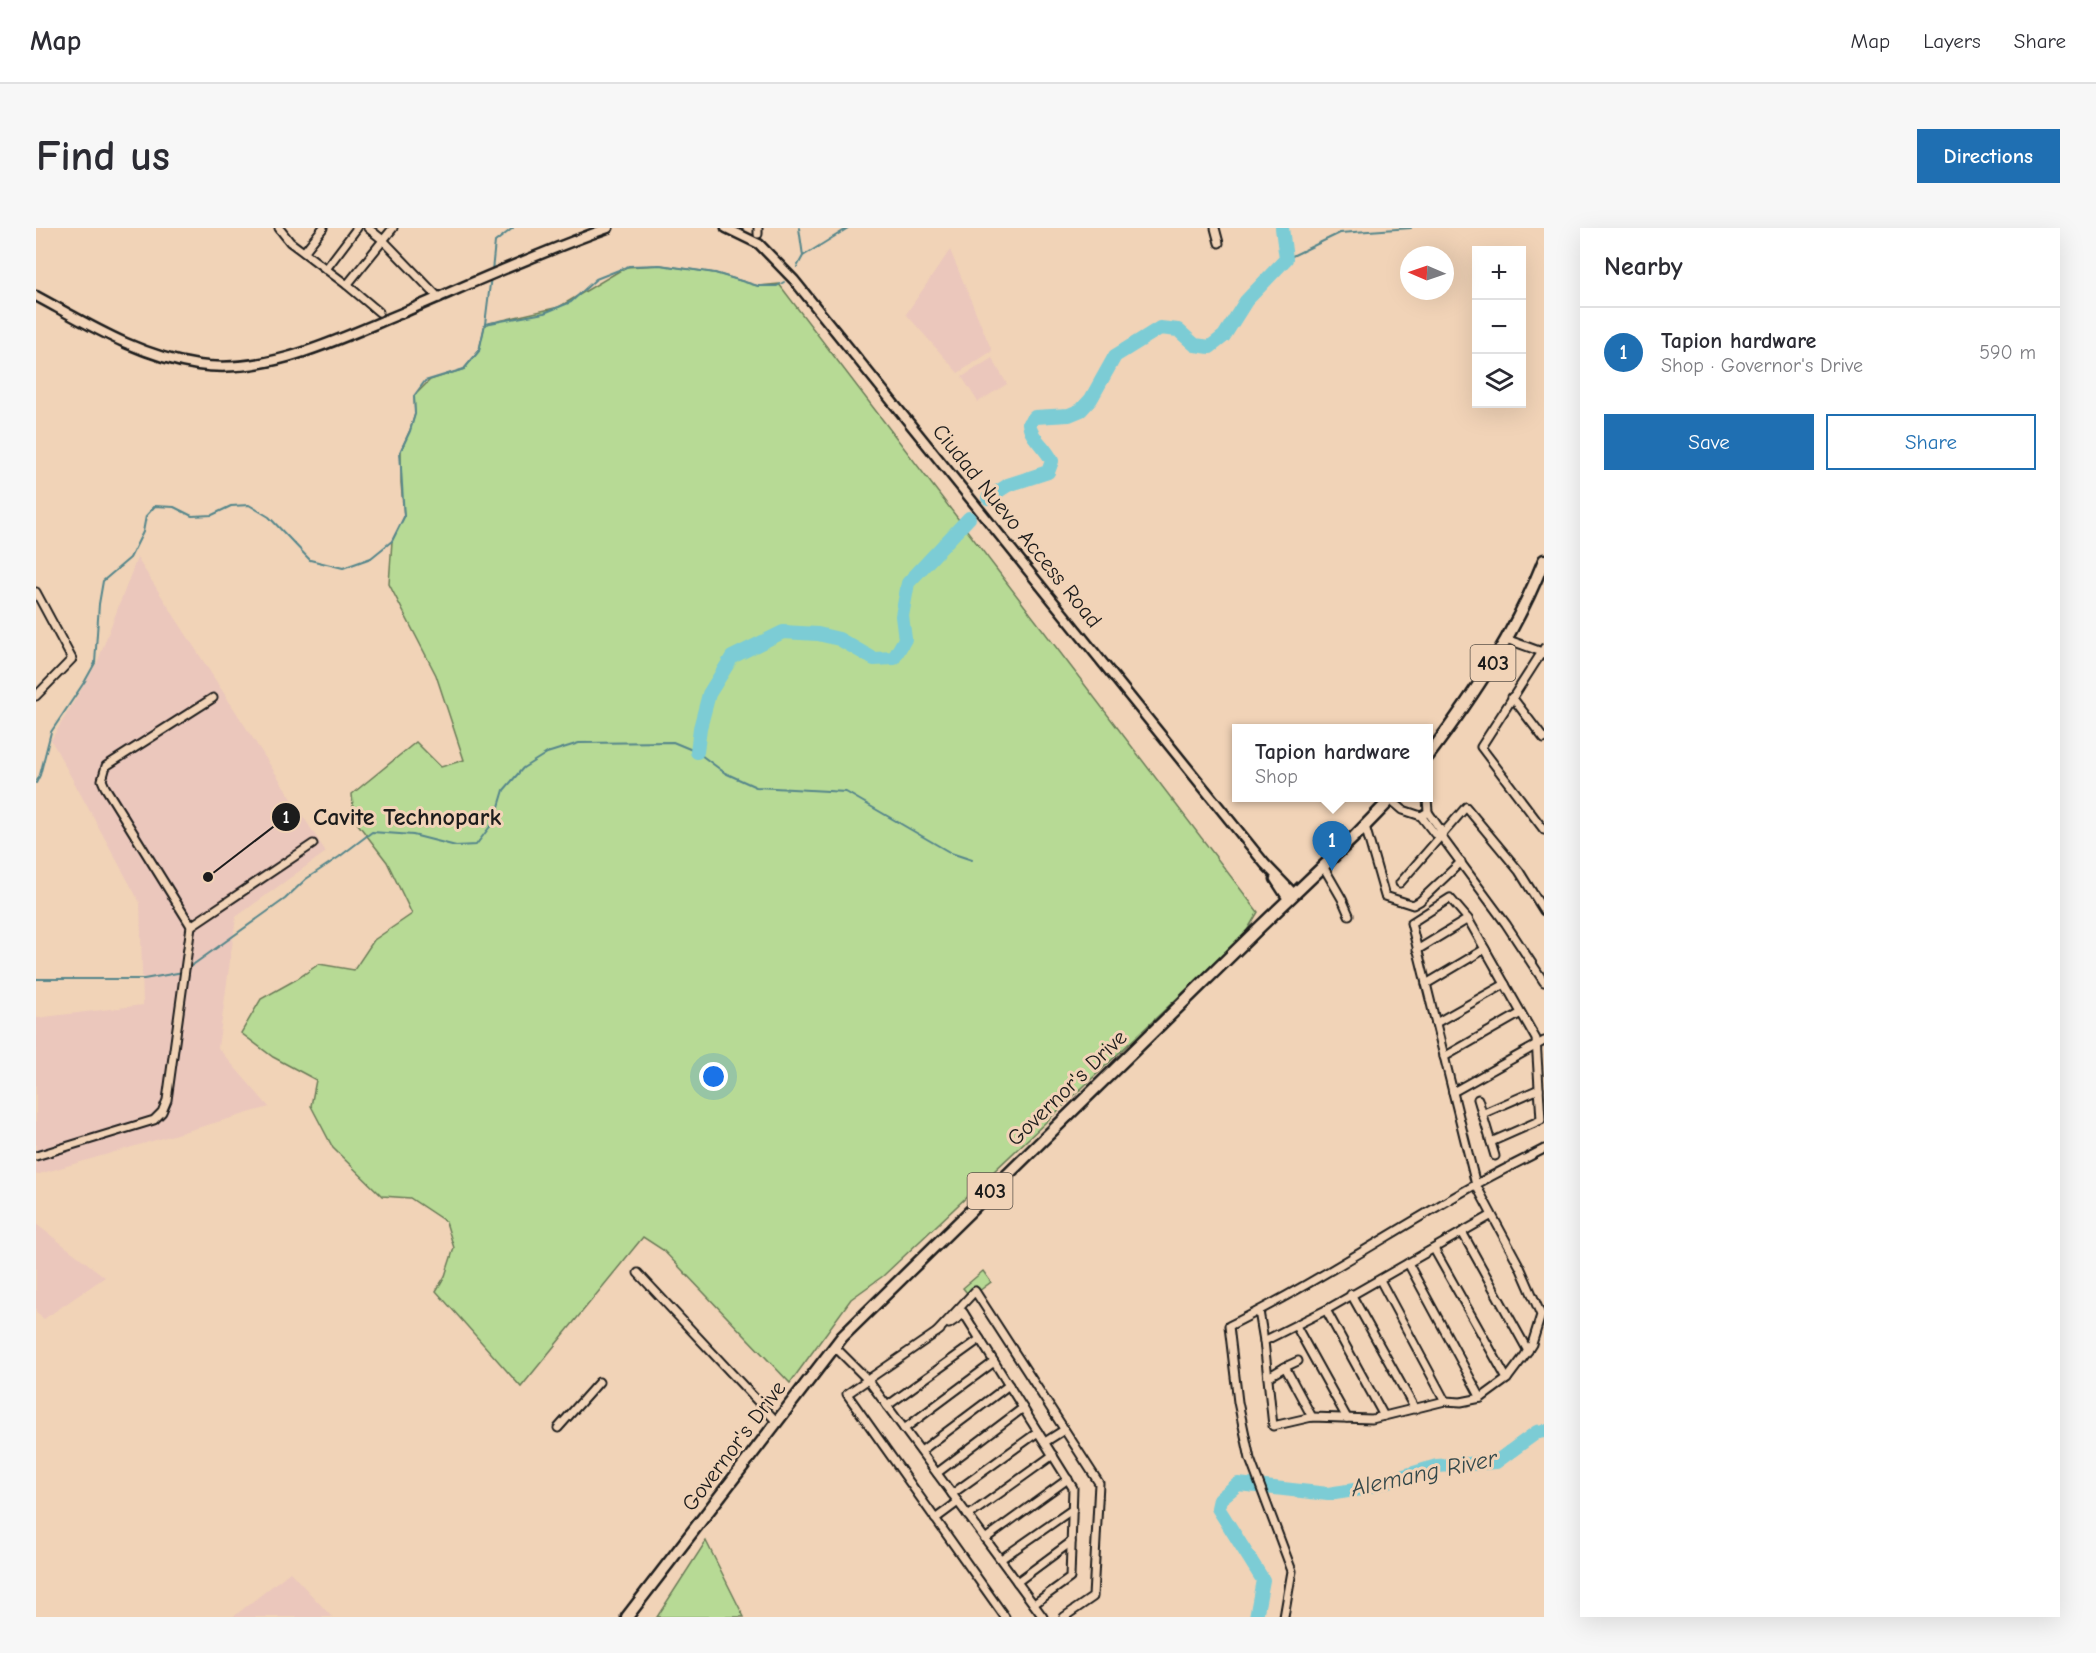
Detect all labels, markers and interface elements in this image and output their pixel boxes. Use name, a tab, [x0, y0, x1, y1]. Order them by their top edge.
text: Map	[30, 25, 81, 57]
text: Map	[1851, 29, 1890, 53]
text: Layers	[1923, 29, 1981, 53]
text: Share	[2014, 29, 2066, 53]
button: Directions	[1917, 129, 2060, 183]
text: Find us	[36, 132, 170, 181]
north arrow	[1400, 246, 1454, 300]
map controls	[1472, 246, 1526, 408]
button: +	[1472, 246, 1526, 300]
text: Nearby	[1604, 252, 1683, 282]
button: −	[1472, 300, 1526, 354]
text: Tapion hardware	[1661, 328, 1816, 354]
text: 1	[1620, 341, 1627, 364]
text: 590 m	[1979, 341, 2036, 364]
button: layers	[1472, 354, 1526, 408]
text: Shop · Governor's Drive	[1661, 354, 1863, 377]
button: Save	[1604, 414, 1814, 470]
button: Share	[1826, 414, 2036, 470]
street label: Ciudad Nuevo Access Road	[927, 419, 1107, 633]
road number: 403	[1470, 645, 1516, 681]
popup	[1232, 724, 1433, 802]
text: Tapion hardware	[1255, 739, 1410, 765]
text: Shop	[1255, 765, 1298, 788]
callout: Cavite Technopark	[271, 796, 513, 838]
text: Cavite Technopark	[313, 803, 501, 831]
text: 1	[282, 807, 290, 828]
pin: 1	[1312, 822, 1352, 871]
street label: Governor's Drive	[1002, 1024, 1132, 1152]
your location	[699, 1062, 728, 1091]
road number: 403	[968, 1173, 1012, 1209]
street label: Governor's Drive	[677, 1376, 791, 1516]
water label: Alemang River	[1347, 1444, 1501, 1502]

